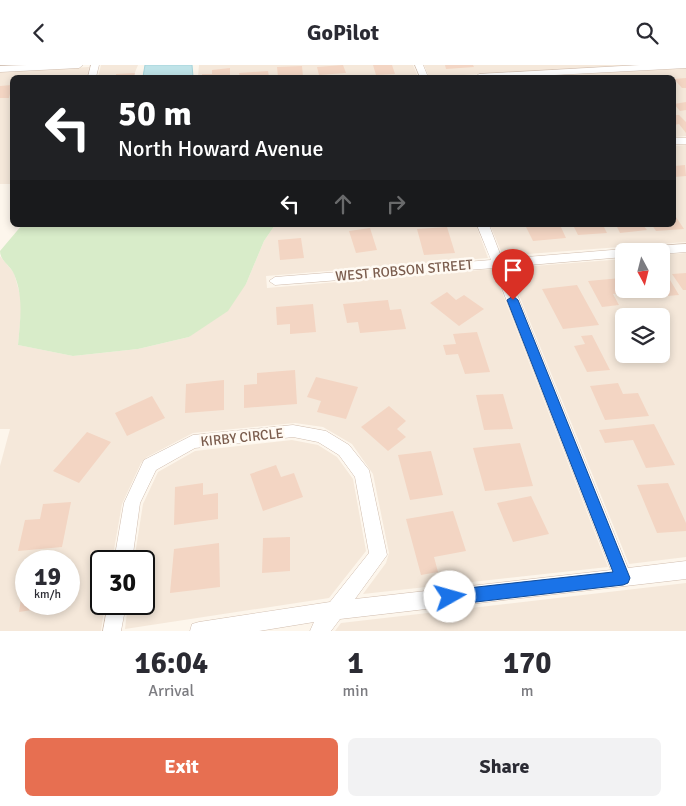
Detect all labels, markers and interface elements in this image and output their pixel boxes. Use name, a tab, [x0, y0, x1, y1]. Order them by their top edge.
icon: back	[25, 19, 53, 47]
text: GoPilot	[307, 19, 379, 46]
icon: search	[633, 19, 661, 47]
text: 50 m	[118, 92, 192, 135]
icon: left	[35, 95, 100, 160]
text: North Howard Avenue	[118, 135, 324, 162]
icon: left	[276, 190, 304, 218]
icon: ahead	[329, 190, 357, 218]
icon: right	[382, 190, 410, 218]
north arrow	[615, 243, 670, 297]
map controls	[615, 243, 670, 363]
pin	[492, 249, 534, 300]
street label: WEST ROBSON STREET	[335, 256, 474, 285]
icon: arrive	[499, 256, 527, 284]
button: layers	[615, 308, 670, 363]
street label: KIRBY CIRCLE	[200, 425, 284, 450]
speed limit sign: 30	[90, 550, 155, 615]
text: 19	[34, 561, 61, 592]
position arrow	[423, 570, 475, 622]
text: km/h	[34, 587, 61, 602]
text: 16:04	[134, 645, 208, 682]
text: 1	[347, 645, 364, 682]
text: 170	[503, 645, 551, 682]
text: Arrival	[148, 681, 194, 701]
text: min	[343, 681, 368, 701]
text: m	[521, 681, 534, 701]
button: Exit	[25, 738, 338, 796]
button: Share	[348, 738, 661, 796]

